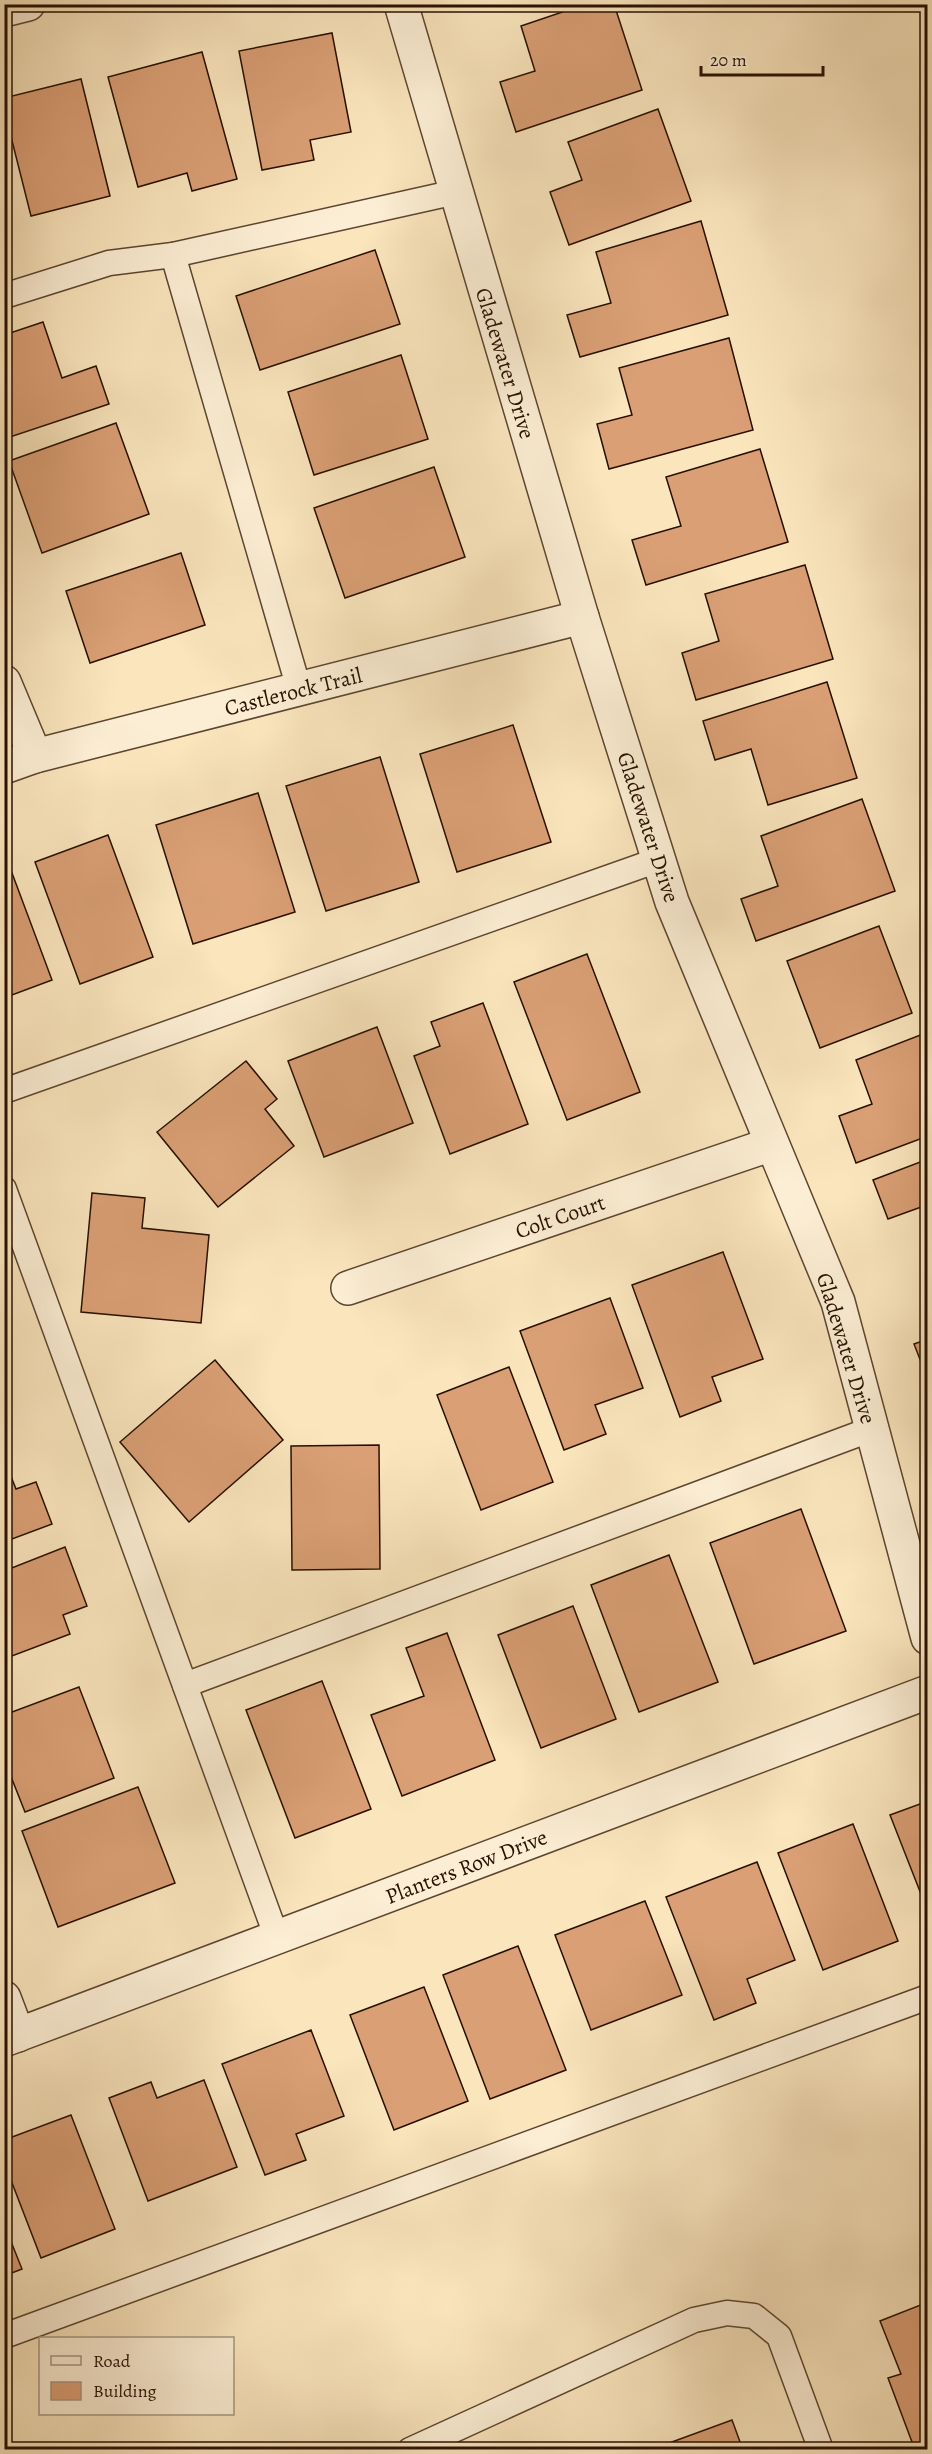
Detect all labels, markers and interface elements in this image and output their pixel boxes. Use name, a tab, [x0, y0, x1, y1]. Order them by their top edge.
scale bar	[701, 39, 822, 77]
text: 20 m	[710, 48, 747, 72]
street label: Gladewater Drive	[468, 284, 542, 442]
street label: Castlerock Trail	[221, 660, 365, 724]
street label: Gladewater Drive	[610, 748, 686, 906]
street label: Colt Court	[511, 1188, 609, 1246]
street label: Gladewater Drive	[809, 1269, 883, 1427]
street label: Planters Row Drive	[381, 1822, 552, 1912]
legend	[39, 2337, 234, 2415]
text: Road	[93, 2349, 131, 2373]
text: Building	[93, 2379, 157, 2403]

